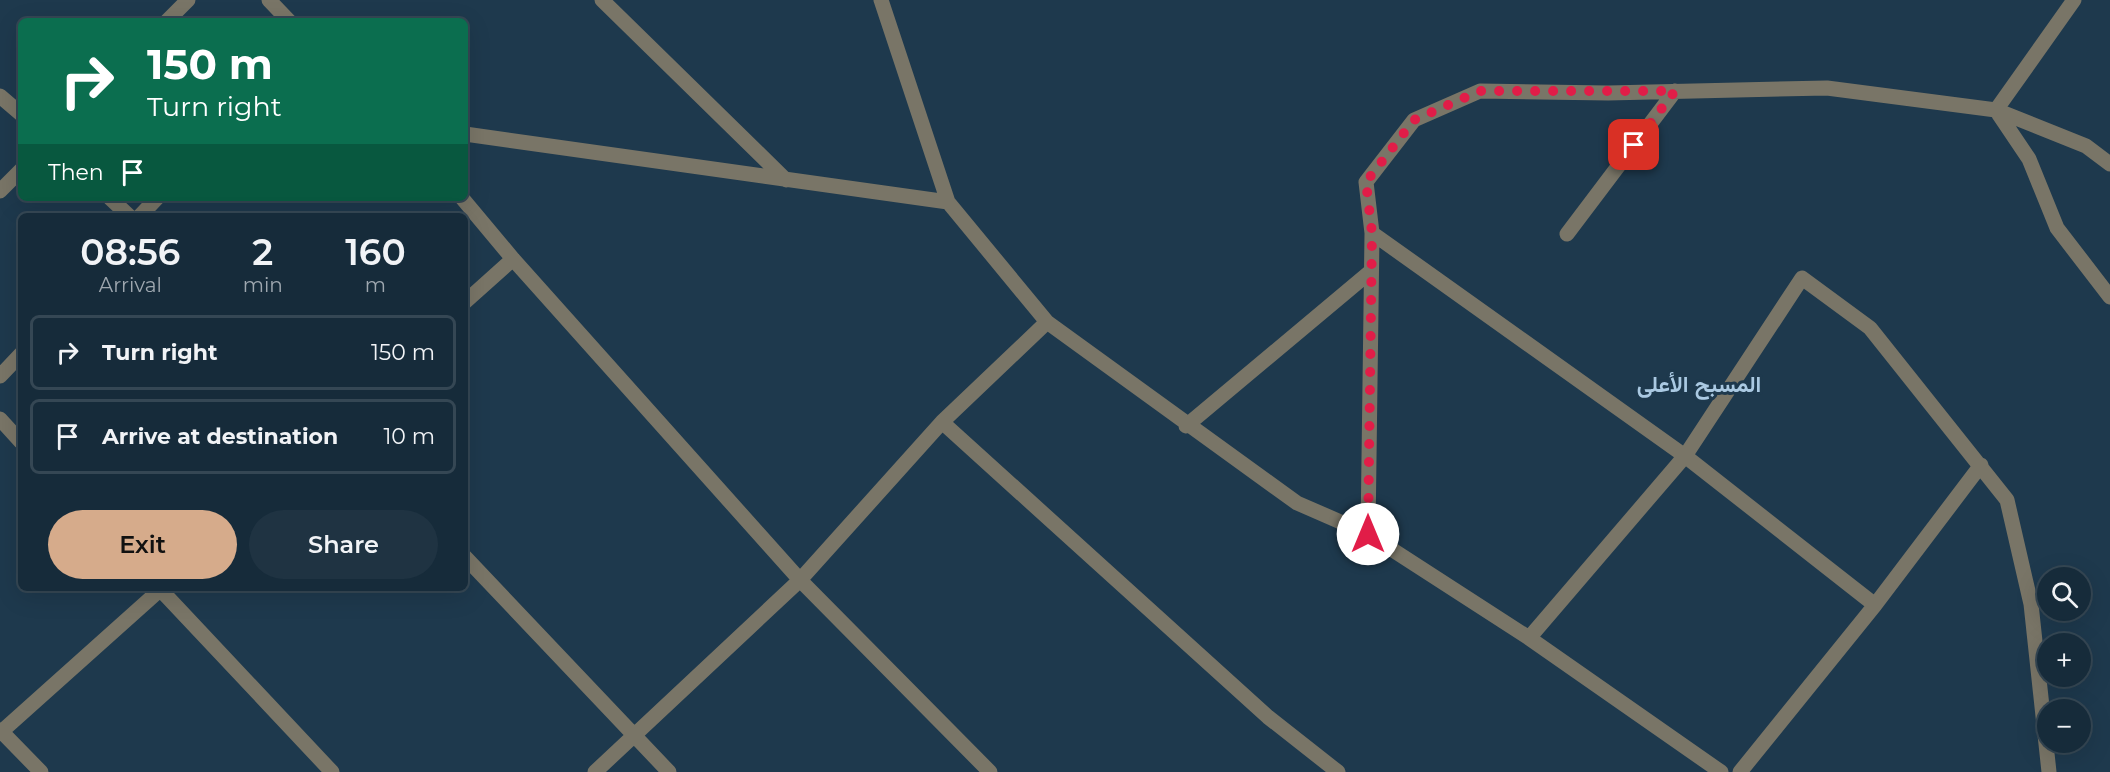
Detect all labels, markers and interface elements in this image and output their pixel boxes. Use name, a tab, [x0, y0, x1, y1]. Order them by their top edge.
text: 150 m	[147, 38, 273, 90]
icon: right	[48, 42, 126, 120]
text: Turn right	[147, 90, 282, 123]
pin	[1608, 119, 1659, 170]
icon: arrive	[1617, 128, 1650, 161]
icon: arrive	[116, 156, 149, 189]
text: Then	[48, 159, 104, 186]
text: 08:56	[80, 230, 180, 274]
text: 2	[252, 230, 273, 274]
text: 160	[345, 230, 406, 274]
text: Arrival	[99, 273, 162, 297]
text: min	[243, 273, 283, 297]
text: m	[365, 273, 386, 297]
icon: right	[51, 336, 84, 369]
text: Turn right	[102, 339, 217, 366]
text: 150 m	[371, 339, 435, 366]
district label: المسبح الأعلى	[1637, 371, 1761, 400]
icon: arrive	[51, 420, 84, 453]
text: Arrive at destination	[102, 423, 338, 450]
text: 10 m	[383, 423, 435, 450]
position arrow	[1336, 502, 1400, 566]
button: Exit	[48, 510, 237, 579]
button: Share	[249, 510, 438, 579]
map controls	[2037, 567, 2091, 753]
button: search	[2037, 567, 2091, 621]
button: +	[2037, 633, 2091, 687]
button: −	[2037, 699, 2091, 753]

